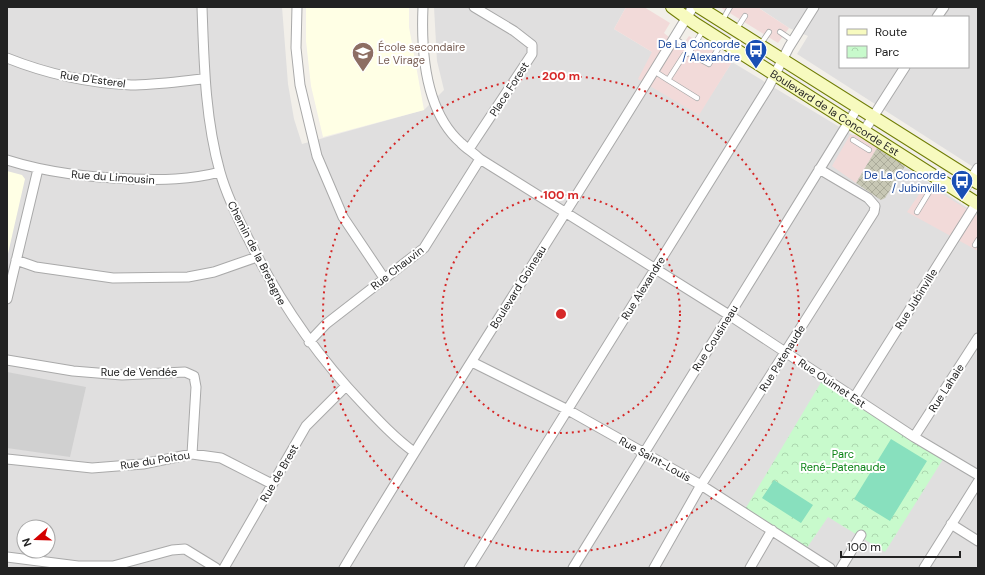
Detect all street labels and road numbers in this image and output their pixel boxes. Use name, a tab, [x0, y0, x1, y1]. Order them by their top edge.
street label: Place Forest	[486, 59, 532, 119]
street label: Boulevard de la Concorde Est	[768, 66, 902, 159]
street label: Rue D'Esterel	[59, 67, 127, 91]
street label: Rue du Limousin	[71, 167, 155, 187]
street label: Chemin de la Bretagne	[225, 199, 289, 307]
street label: Rue Chauvin	[368, 243, 426, 293]
street label: Boulevard Goineau	[487, 243, 549, 331]
street label: Rue Alexandre	[618, 254, 668, 322]
street label: Rue Jubinville	[892, 266, 940, 332]
street label: Rue Cousineau	[689, 302, 741, 374]
street label: Rue Patenaude	[756, 322, 808, 394]
street label: Rue Ouimet Est	[796, 355, 868, 411]
street label: Rue Lahaie	[925, 361, 967, 415]
street label: Rue de Vendée	[101, 365, 177, 379]
street label: Rue Saint-Louis	[617, 433, 693, 485]
street label: Rue de Brest	[257, 442, 301, 504]
street label: Rue du Poitou	[119, 448, 191, 472]

